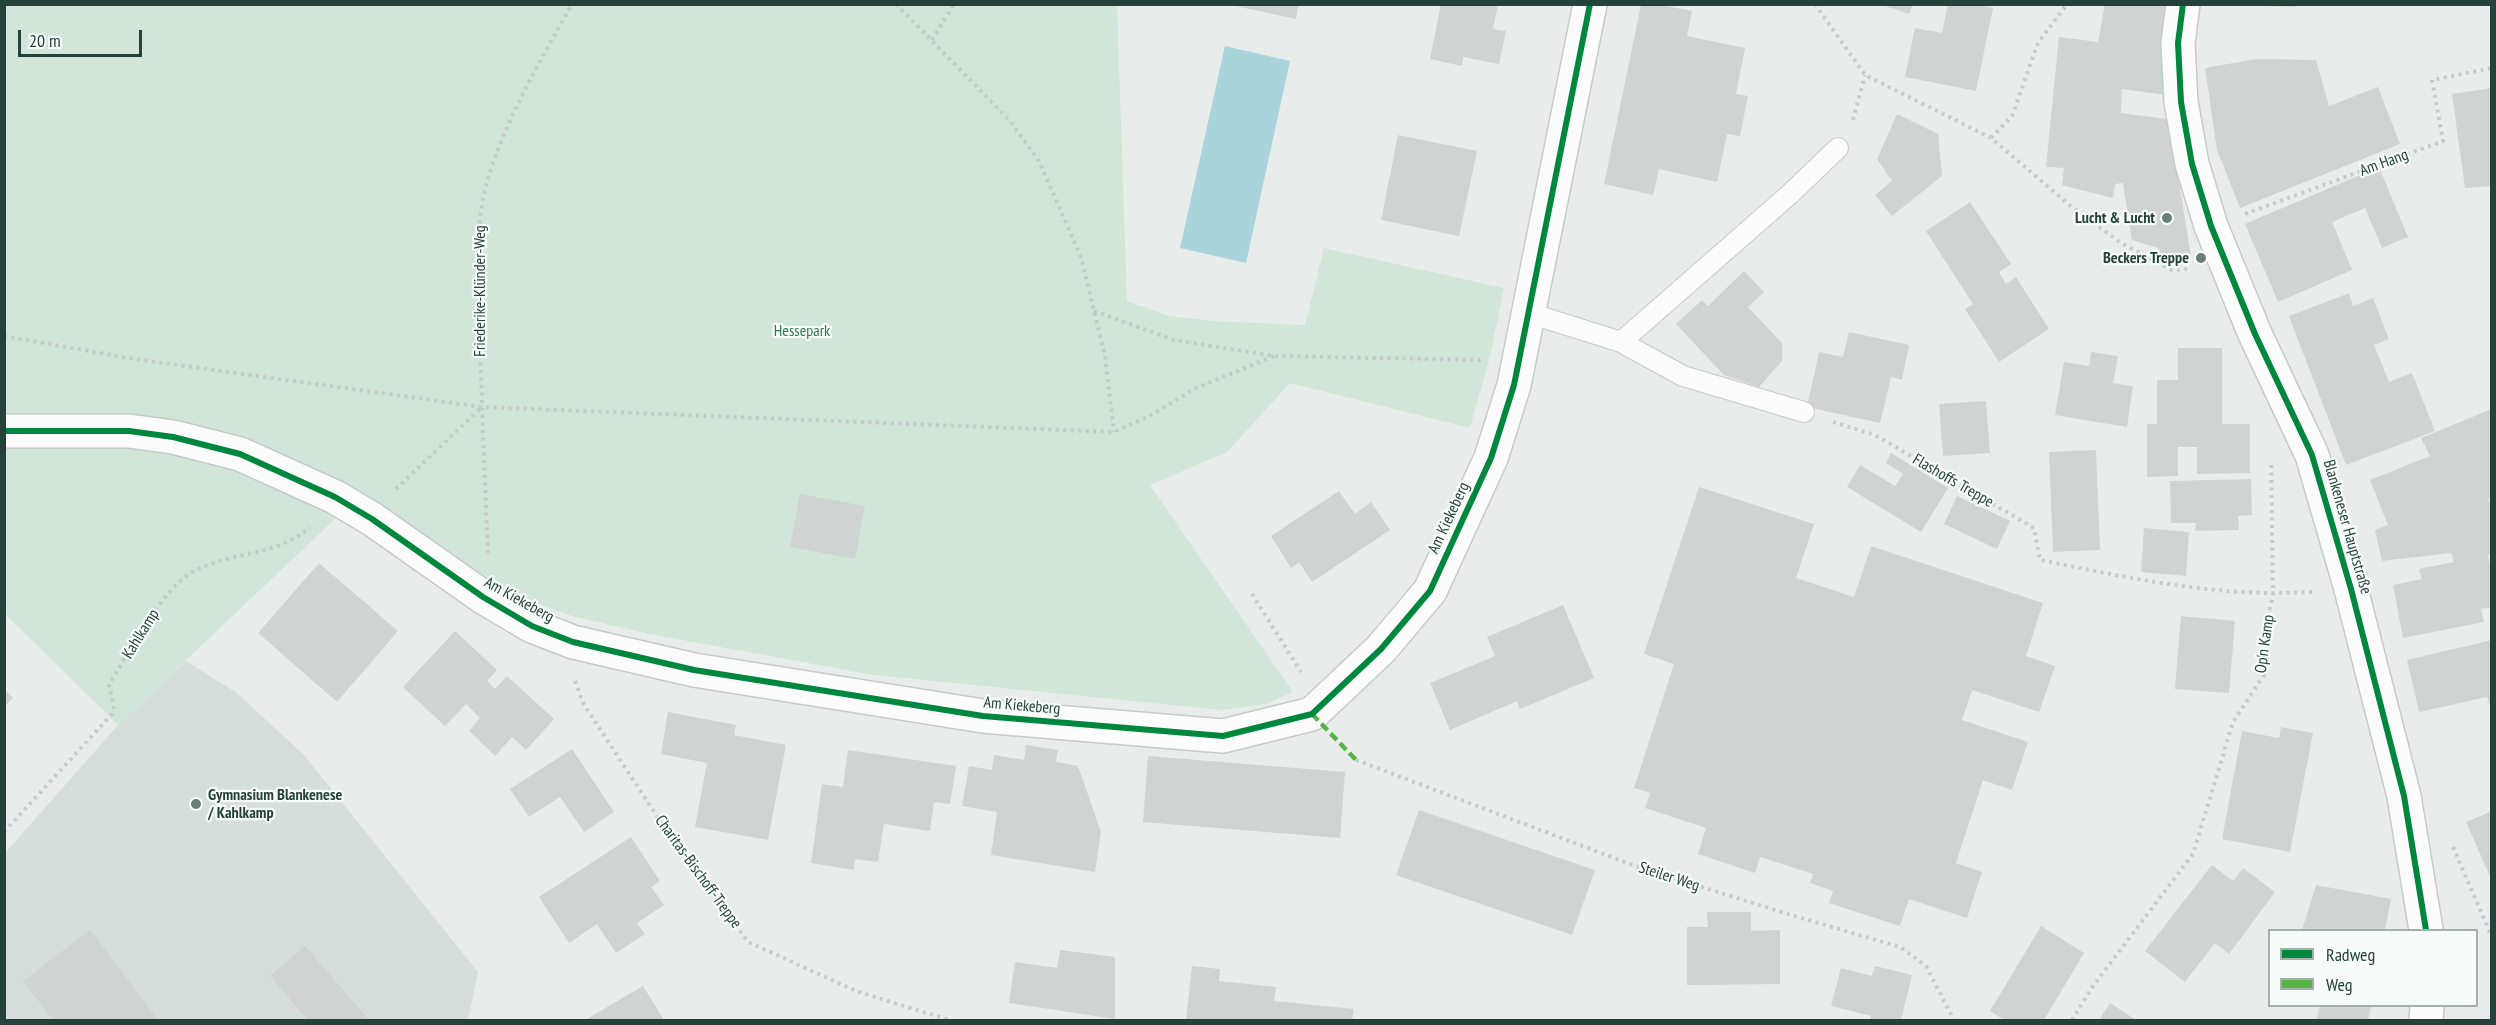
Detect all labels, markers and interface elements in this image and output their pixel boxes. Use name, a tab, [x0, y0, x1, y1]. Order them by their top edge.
scale bar	[21, 18, 146, 56]
text: 20 m	[29, 29, 61, 52]
street label: Am Hang	[2357, 145, 2411, 181]
place label: Lucht & Lucht	[2075, 208, 2155, 228]
marker: Lucht & Lucht	[2160, 211, 2174, 225]
street label: Friederike-Klünder-Weg	[470, 225, 490, 357]
place label: Beckers Treppe	[2103, 248, 2189, 268]
marker: Beckers Treppe	[2194, 251, 2208, 265]
park label: Hessepark	[774, 321, 830, 341]
street label: Flashoffs Treppe	[1909, 450, 1997, 512]
street label: Blankeneser Hauptstraße	[2319, 458, 2375, 596]
street label: Am Kiekeberg	[1424, 479, 1474, 557]
street label: Am Kiekeberg	[481, 573, 557, 627]
street label: Kahlkamp	[118, 606, 164, 662]
street label: Op'n Kamp	[2251, 614, 2279, 674]
street label: Am Kiekeberg	[983, 693, 1061, 719]
place label: Gymnasium Blankenese / Kahlkamp	[208, 785, 342, 823]
marker: Gymnasium Blankenese / Kahlkamp	[189, 797, 203, 811]
street label: Charitas-Bischoff-Treppe	[650, 812, 746, 932]
street label: Steiler Weg	[1636, 858, 1702, 896]
legend	[2268, 929, 2478, 1007]
text: Radweg	[2326, 943, 2375, 966]
text: Weg	[2326, 973, 2353, 996]

